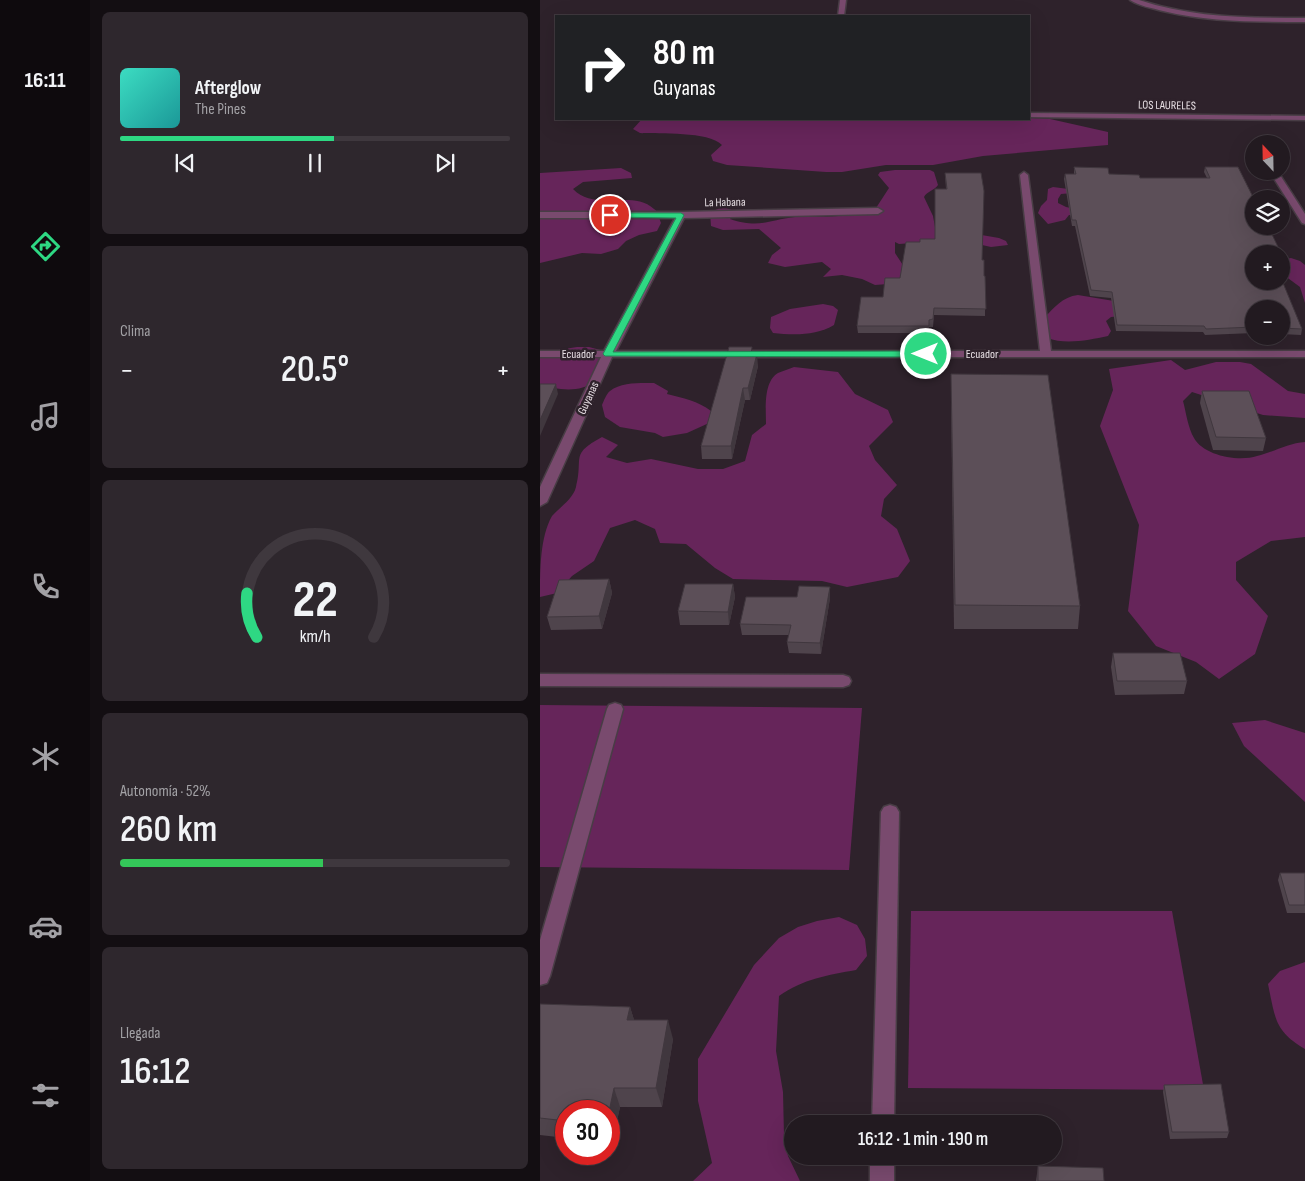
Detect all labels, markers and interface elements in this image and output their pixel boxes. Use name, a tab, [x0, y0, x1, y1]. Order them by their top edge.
text: 80 m	[653, 32, 715, 75]
icon: right	[570, 35, 635, 100]
text: 16:11	[24, 67, 66, 94]
text: Guyanas	[653, 75, 716, 102]
text: Afterglow	[195, 77, 261, 100]
street label: LOS LAURELES	[1138, 97, 1196, 114]
text: The Pines	[195, 100, 246, 119]
north arrow	[1245, 135, 1290, 180]
map controls	[1245, 135, 1290, 345]
icon: previous	[171, 149, 199, 177]
icon: pause	[301, 149, 329, 177]
icon: next	[431, 149, 459, 177]
button: layers	[1245, 190, 1290, 235]
pin	[589, 194, 631, 236]
street label: La Habana	[704, 195, 746, 210]
icon: arrive	[596, 201, 624, 229]
icon: directions	[28, 229, 63, 264]
button: +	[1245, 245, 1290, 290]
button: −	[1245, 300, 1290, 345]
text: Clima	[120, 322, 150, 341]
position arrow	[899, 327, 951, 379]
text: 20.5°	[281, 347, 349, 392]
street label: Ecuador	[562, 347, 595, 362]
street label: Ecuador	[966, 347, 999, 362]
text: −	[120, 354, 134, 387]
text: +	[496, 354, 510, 387]
street label: Guyanas	[574, 380, 602, 417]
icon: music	[28, 399, 63, 434]
icon: phone	[28, 569, 63, 604]
text: 22	[292, 569, 338, 632]
text: km/h	[300, 626, 330, 647]
icon: climate	[28, 739, 63, 774]
text: Autonomía · 52%	[120, 782, 211, 801]
text: 260 km	[120, 807, 217, 852]
icon: car	[28, 909, 63, 944]
text: Llegada	[120, 1024, 161, 1043]
text: 16:12	[120, 1049, 190, 1094]
icon: filters	[28, 1078, 63, 1113]
speed limit sign: 30	[555, 1100, 620, 1165]
text: 16:12 · 1 min · 190 m	[858, 1128, 988, 1151]

